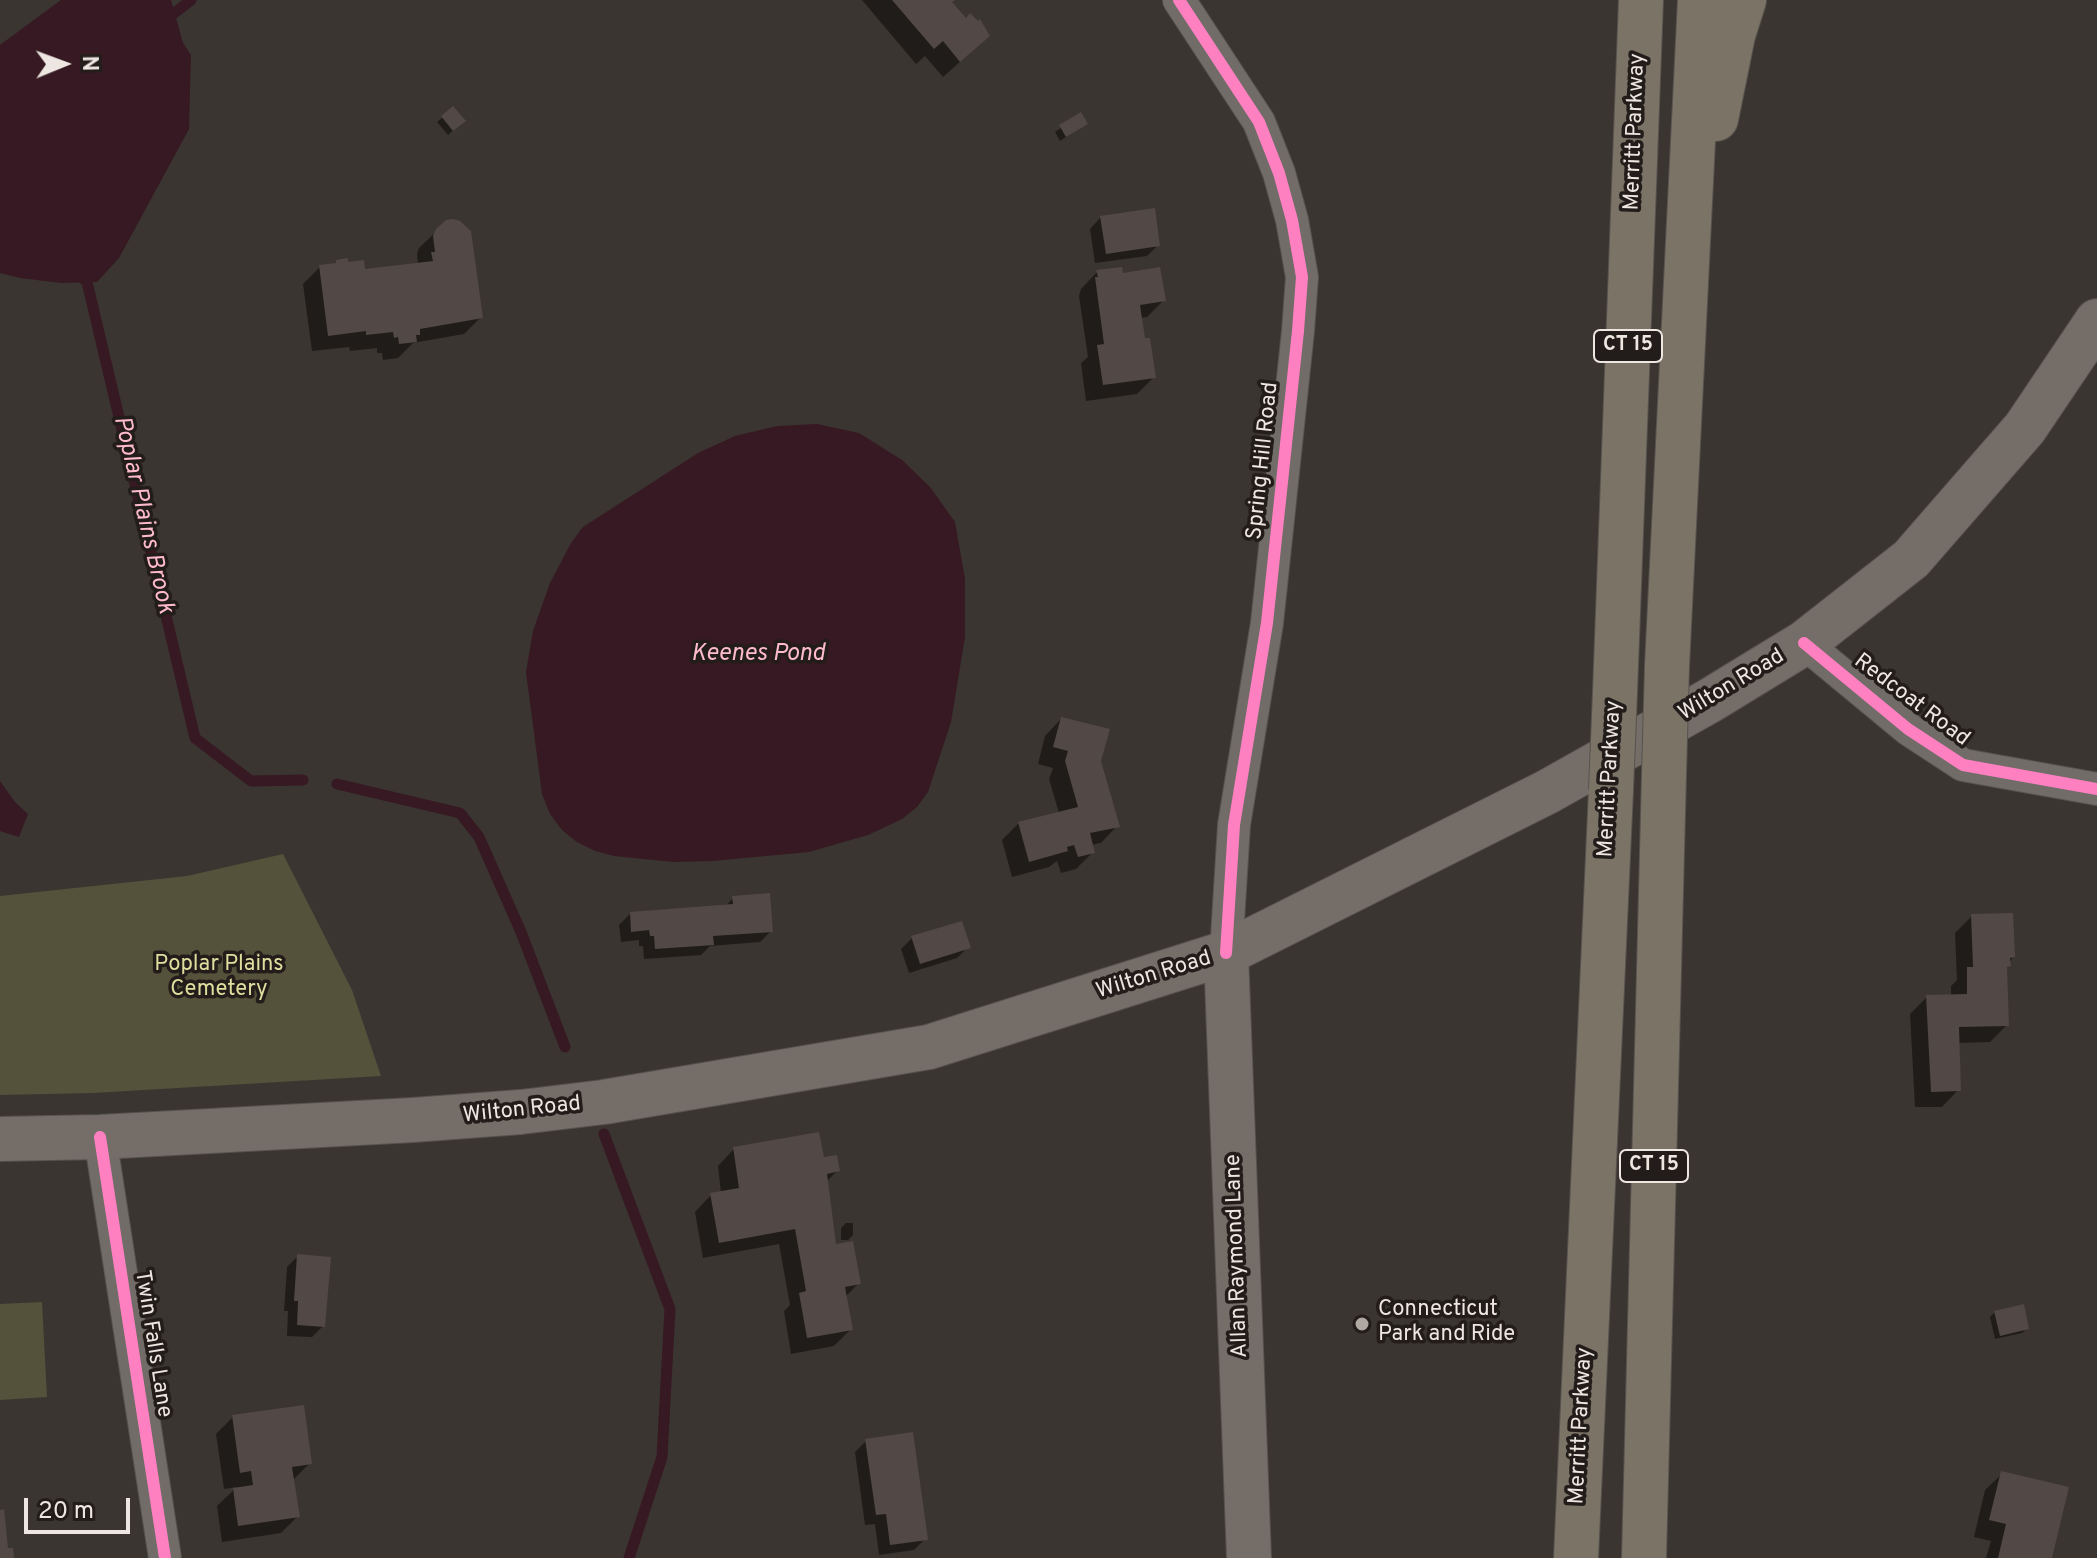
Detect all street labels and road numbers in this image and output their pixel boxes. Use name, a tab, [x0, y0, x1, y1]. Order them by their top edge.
street label: Merritt Parkway	[1620, 53, 1652, 211]
road number: CT 15	[1594, 330, 1662, 362]
street label: Spring Hill Road	[1243, 381, 1285, 541]
street label: Wilton Road	[1674, 644, 1790, 728]
street label: Redcoat Road	[1848, 649, 1974, 753]
street label: Merritt Parkway	[1594, 700, 1628, 858]
street label: Wilton Road	[1093, 946, 1215, 1006]
street label: Wilton Road	[462, 1092, 582, 1130]
road number: CT 15	[1620, 1150, 1688, 1182]
street label: Allan Raymond Lane	[1221, 1154, 1255, 1358]
street label: Twin Falls Lane	[127, 1268, 177, 1420]
street label: Merritt Parkway	[1565, 1347, 1599, 1505]

